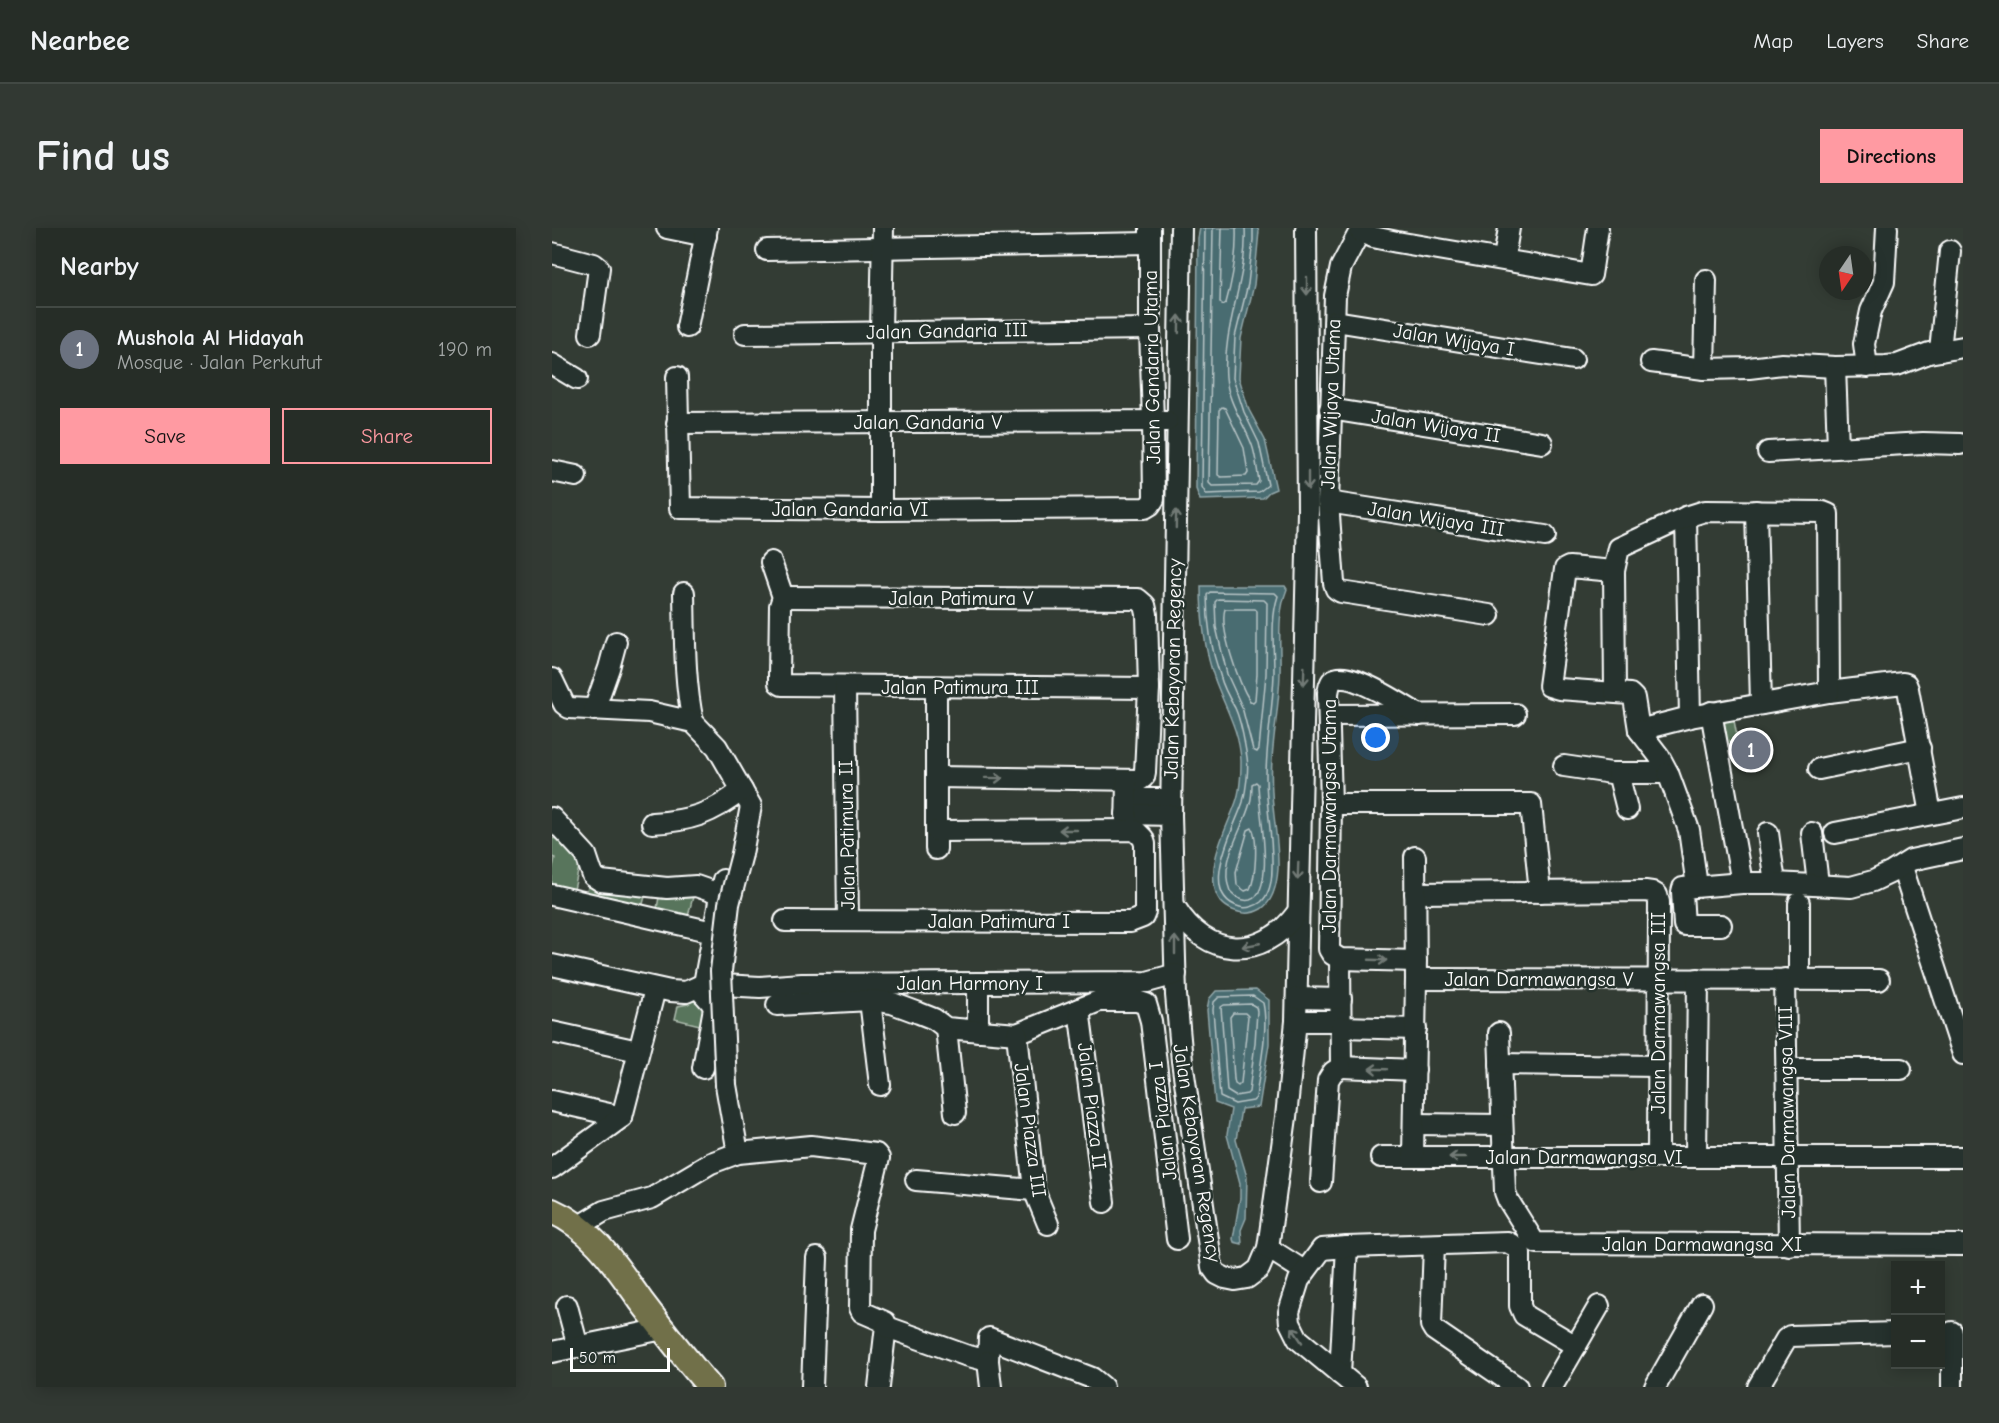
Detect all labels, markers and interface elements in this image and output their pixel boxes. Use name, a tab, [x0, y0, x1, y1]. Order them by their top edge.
text: Nearbee	[30, 25, 130, 57]
text: Map	[1754, 29, 1793, 53]
text: Layers	[1826, 29, 1884, 53]
text: Share	[1917, 29, 1969, 53]
button: Directions	[1820, 129, 1963, 183]
text: Find us	[36, 132, 170, 181]
north arrow	[1819, 246, 1873, 300]
text: Nearby	[60, 252, 139, 282]
street label: Jalan Gandaria Utama	[1139, 270, 1165, 464]
one-way arrow	[1301, 276, 1313, 296]
one-way arrow	[1173, 315, 1185, 335]
street label: Jalan Gandaria III	[866, 318, 1028, 344]
street label: Jalan Wijaya Utama	[1317, 318, 1345, 490]
street label: Jalan Wijaya I	[1392, 319, 1516, 361]
text: Mushola Al Hidayah	[117, 325, 304, 351]
text: 1	[76, 338, 83, 361]
text: 190 m	[438, 338, 492, 361]
text: Mosque · Jalan Perkutut	[117, 351, 322, 374]
street label: Jalan Wijaya II	[1370, 404, 1502, 448]
button: Save	[60, 408, 270, 464]
button: Share	[282, 408, 492, 464]
street label: Jalan Gandaria V	[854, 411, 1003, 434]
one-way arrow	[1302, 471, 1314, 491]
street label: Jalan Wijaya III	[1366, 497, 1506, 541]
street label: Jalan Gandaria VI	[772, 498, 928, 521]
one-way arrow	[1170, 510, 1182, 530]
street label: Jalan Kebayoran Regency	[1160, 558, 1186, 780]
street label: Jalan Patimura V	[889, 587, 1034, 610]
one-way arrow	[1298, 666, 1309, 686]
street label: Jalan Patimura III	[881, 676, 1039, 699]
street label: Jalan Darmawangsa Utama	[1318, 699, 1341, 933]
your location	[1361, 723, 1390, 752]
pin: 1	[1732, 728, 1770, 772]
street label: Jalan Patimura II	[834, 760, 860, 910]
one-way arrow	[984, 773, 1004, 784]
one-way arrow	[1058, 824, 1078, 836]
one-way arrow	[1293, 861, 1304, 881]
street label: Jalan Patimura I	[928, 910, 1070, 933]
street label: Jalan Darmawangsa III	[1647, 912, 1670, 1114]
one-way arrow	[1169, 936, 1181, 956]
one-way arrow	[1241, 940, 1261, 951]
one-way arrow	[1368, 954, 1388, 965]
street label: Jalan Darmawangsa V	[1444, 968, 1634, 991]
street label: Jalan Harmony I	[897, 972, 1043, 995]
street label: Jalan Darmawangsa VIII	[1774, 1005, 1800, 1219]
street label: Jalan Piazza II	[1073, 1041, 1111, 1171]
street label: Jalan Kebayoran Regency	[1168, 1042, 1226, 1264]
street label: Jalan Piazza I	[1144, 1060, 1182, 1182]
street label: Jalan Piazza III	[1009, 1061, 1051, 1199]
one-way arrow	[1369, 1063, 1389, 1074]
street label: Jalan Darmawangsa VI	[1486, 1146, 1683, 1169]
one-way arrow	[1449, 1151, 1469, 1163]
street label: Jalan Darmawangsa XI	[1602, 1233, 1802, 1256]
map controls	[1891, 1261, 1945, 1369]
button: +	[1891, 1261, 1945, 1315]
button: −	[1891, 1315, 1945, 1369]
one-way arrow	[1291, 1327, 1303, 1343]
scale bar	[570, 1345, 670, 1372]
text: 50 m	[579, 1349, 616, 1367]

